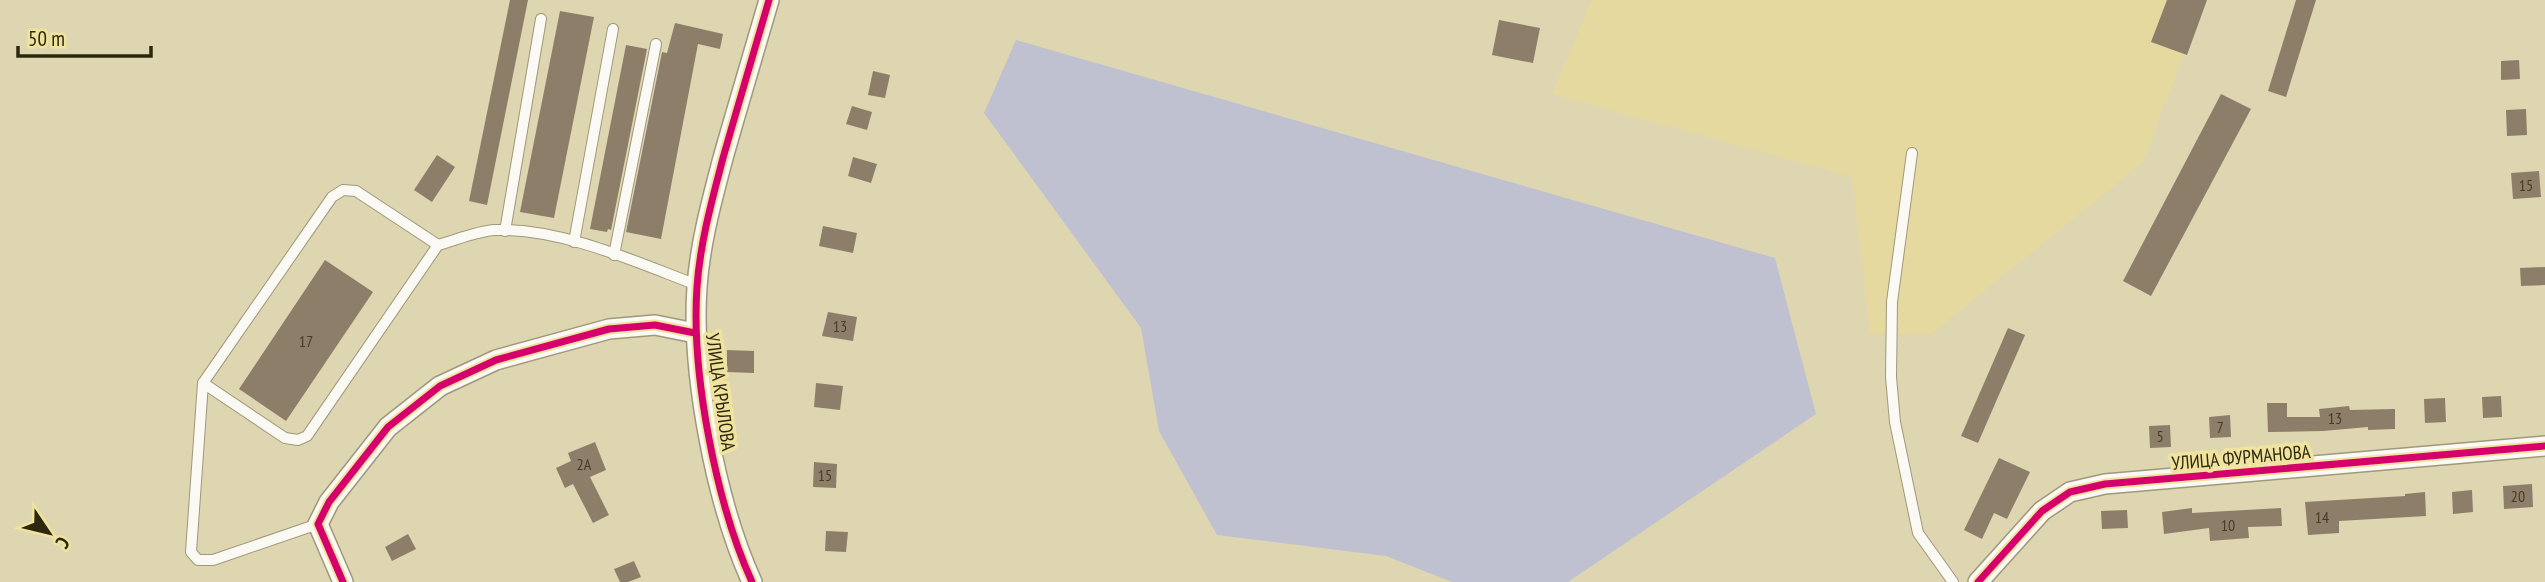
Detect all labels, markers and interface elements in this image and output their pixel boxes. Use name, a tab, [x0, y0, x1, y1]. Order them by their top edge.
scale bar	[18, 14, 150, 58]
text: 50 m	[28, 25, 65, 52]
house number: 15	[2519, 175, 2533, 195]
house number: 13	[833, 316, 847, 336]
house number: 17	[299, 331, 313, 351]
street label: УЛИЦА КРЫЛОВА	[701, 332, 741, 452]
house number: 13	[2328, 408, 2342, 428]
house number: 7	[2216, 417, 2224, 437]
house number: 5	[2156, 426, 2164, 446]
street label: УЛИЦА ФУРМАНОВА	[2171, 439, 2311, 475]
house number: 2А	[577, 454, 592, 474]
house number: 15	[818, 465, 832, 485]
house number: 20	[2511, 486, 2525, 506]
north arrow	[14, 498, 84, 568]
house number: 14	[2315, 507, 2329, 527]
house number: 10	[2221, 515, 2235, 535]
text: С	[50, 532, 75, 553]

